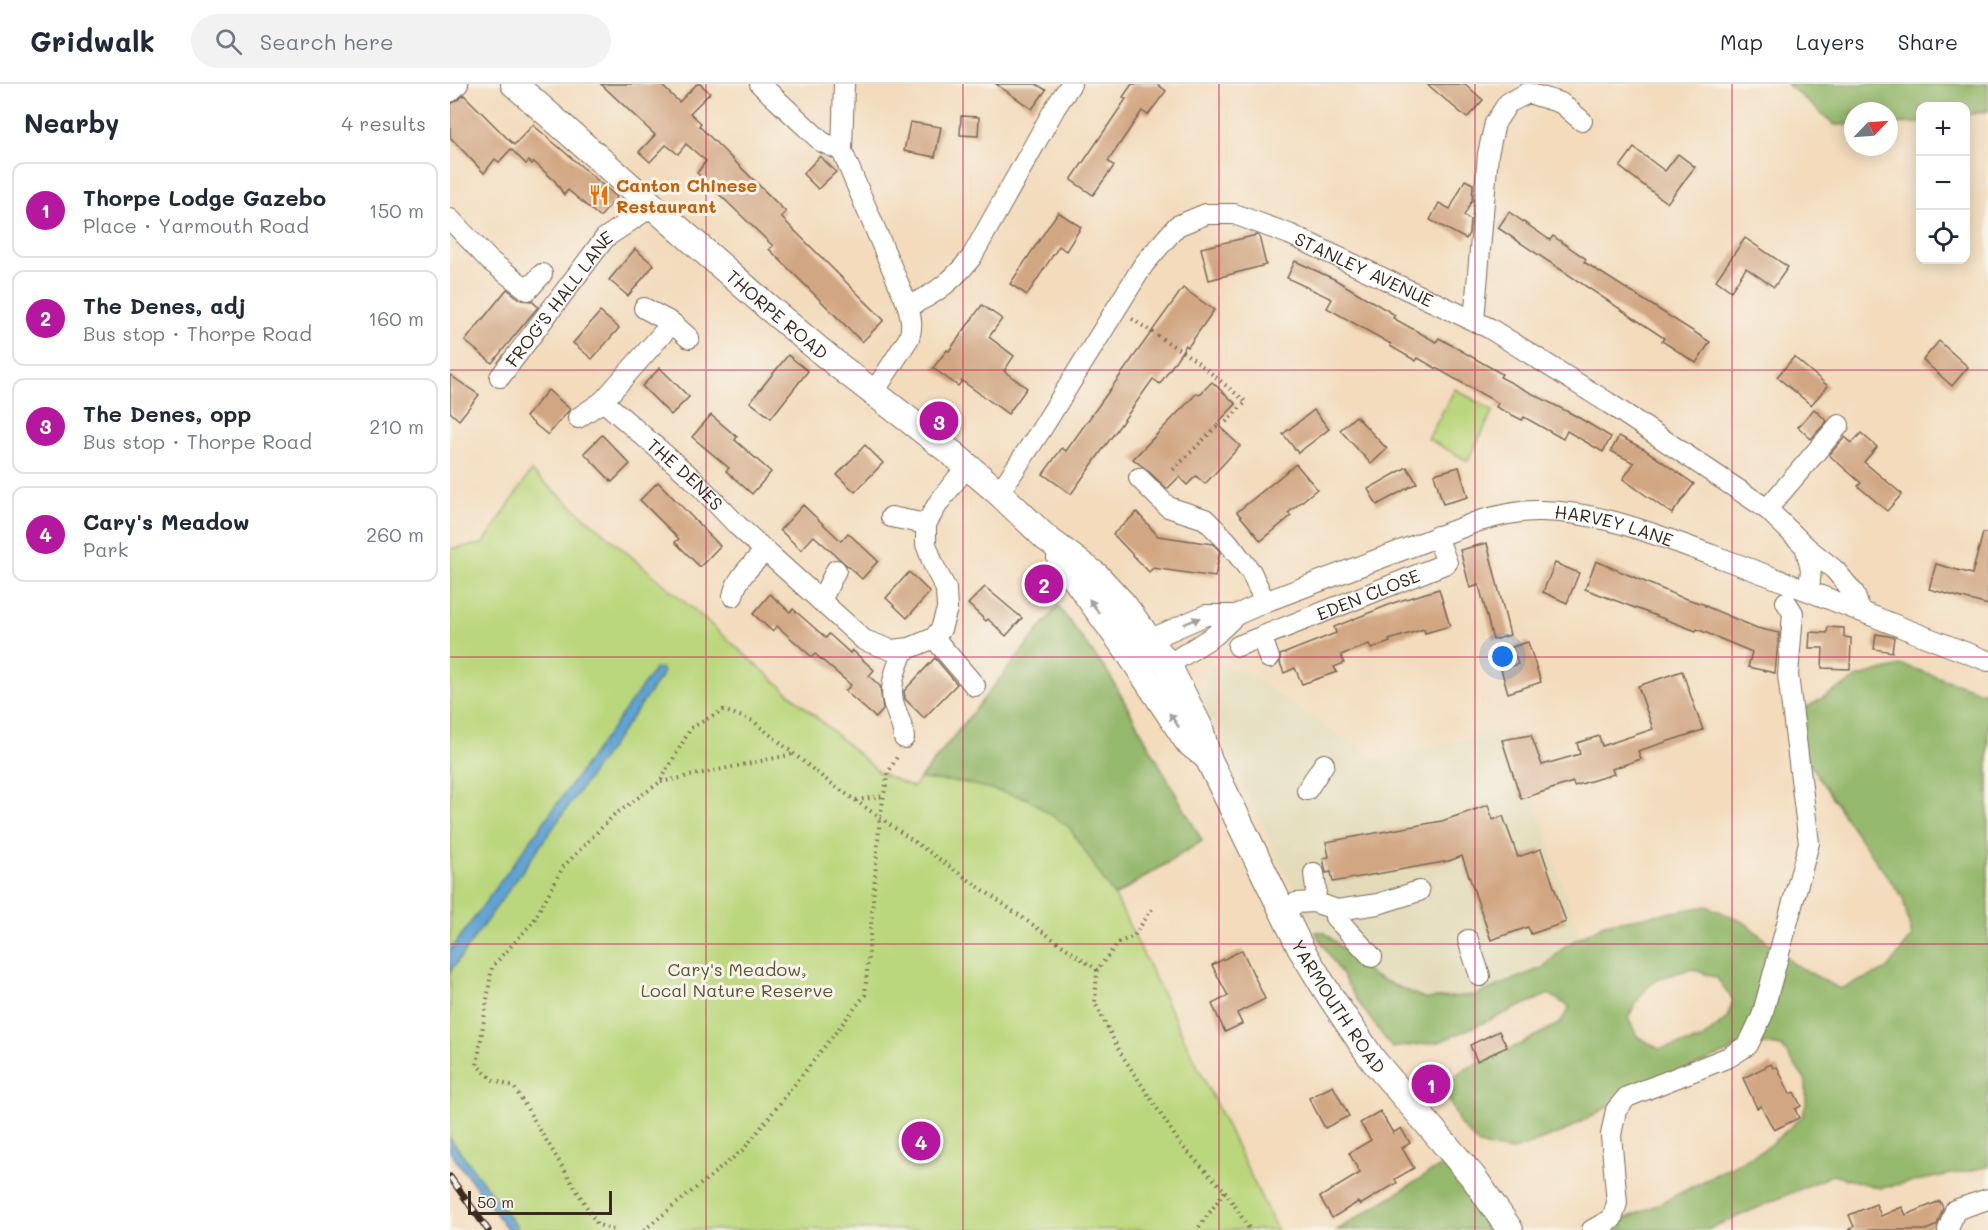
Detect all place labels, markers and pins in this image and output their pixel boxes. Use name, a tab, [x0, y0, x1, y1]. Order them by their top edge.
place label: Canton Chinese Restaurant	[616, 173, 757, 218]
restaurant icon: Canton Chinese Restaurant	[587, 183, 611, 207]
pin: 3	[920, 398, 958, 444]
pin: 2	[1024, 562, 1064, 606]
pin: 1	[1412, 1062, 1450, 1106]
pin: 4	[902, 1118, 940, 1164]

